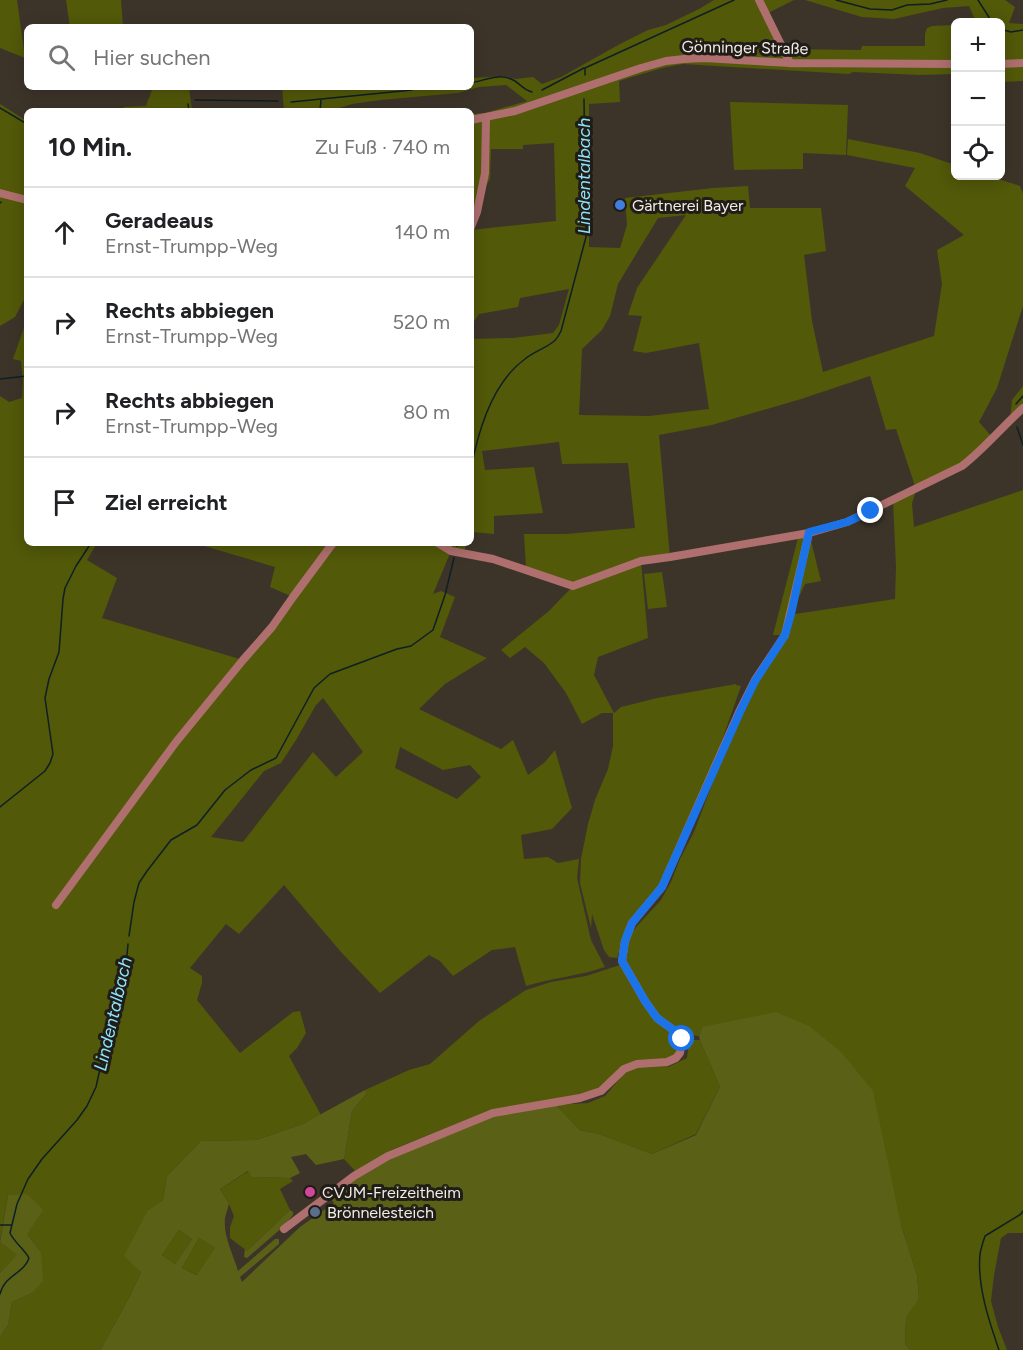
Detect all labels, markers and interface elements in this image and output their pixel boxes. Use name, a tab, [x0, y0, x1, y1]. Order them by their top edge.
map controls	[951, 18, 1005, 180]
button: +	[951, 18, 1005, 72]
search box	[24, 24, 474, 90]
street label: Gönninger Straße	[682, 37, 809, 58]
icon: search	[45, 41, 78, 74]
text: Hier suchen	[93, 44, 211, 71]
button: −	[951, 72, 1005, 126]
water label: Lindentalbach	[573, 118, 595, 234]
button: locate	[951, 126, 1005, 180]
text: 10 Min.	[48, 131, 132, 163]
text: Zu Fuß · 740 m	[315, 135, 450, 159]
place label: Gärtnerei Bayer	[632, 196, 744, 215]
marker: Gärtnerei Bayer	[613, 198, 627, 212]
text: Geradeaus	[105, 207, 213, 234]
icon: ahead	[48, 216, 81, 249]
text: 140 m	[395, 220, 450, 244]
text: Ernst-Trumpp-Weg	[105, 234, 278, 258]
text: Rechts abbiegen	[105, 297, 274, 324]
icon: right	[48, 306, 81, 339]
text: 520 m	[393, 310, 450, 334]
text: Ernst-Trumpp-Weg	[105, 324, 278, 348]
text: Rechts abbiegen	[105, 387, 274, 414]
icon: right	[48, 396, 81, 429]
text: 80 m	[403, 400, 450, 424]
text: Ernst-Trumpp-Weg	[105, 414, 278, 438]
icon: arrive	[48, 486, 81, 519]
text: Ziel erreicht	[105, 489, 228, 516]
route end	[857, 497, 883, 523]
water label: Lindentalbach	[89, 955, 137, 1073]
route start	[668, 1025, 694, 1051]
place label: CVJM-Freizeitheim	[322, 1183, 461, 1202]
marker: CVJM-Freizeitheim	[303, 1185, 317, 1199]
place label: Brönnelesteich	[327, 1203, 434, 1222]
marker: Brönnelesteich	[308, 1205, 322, 1219]

